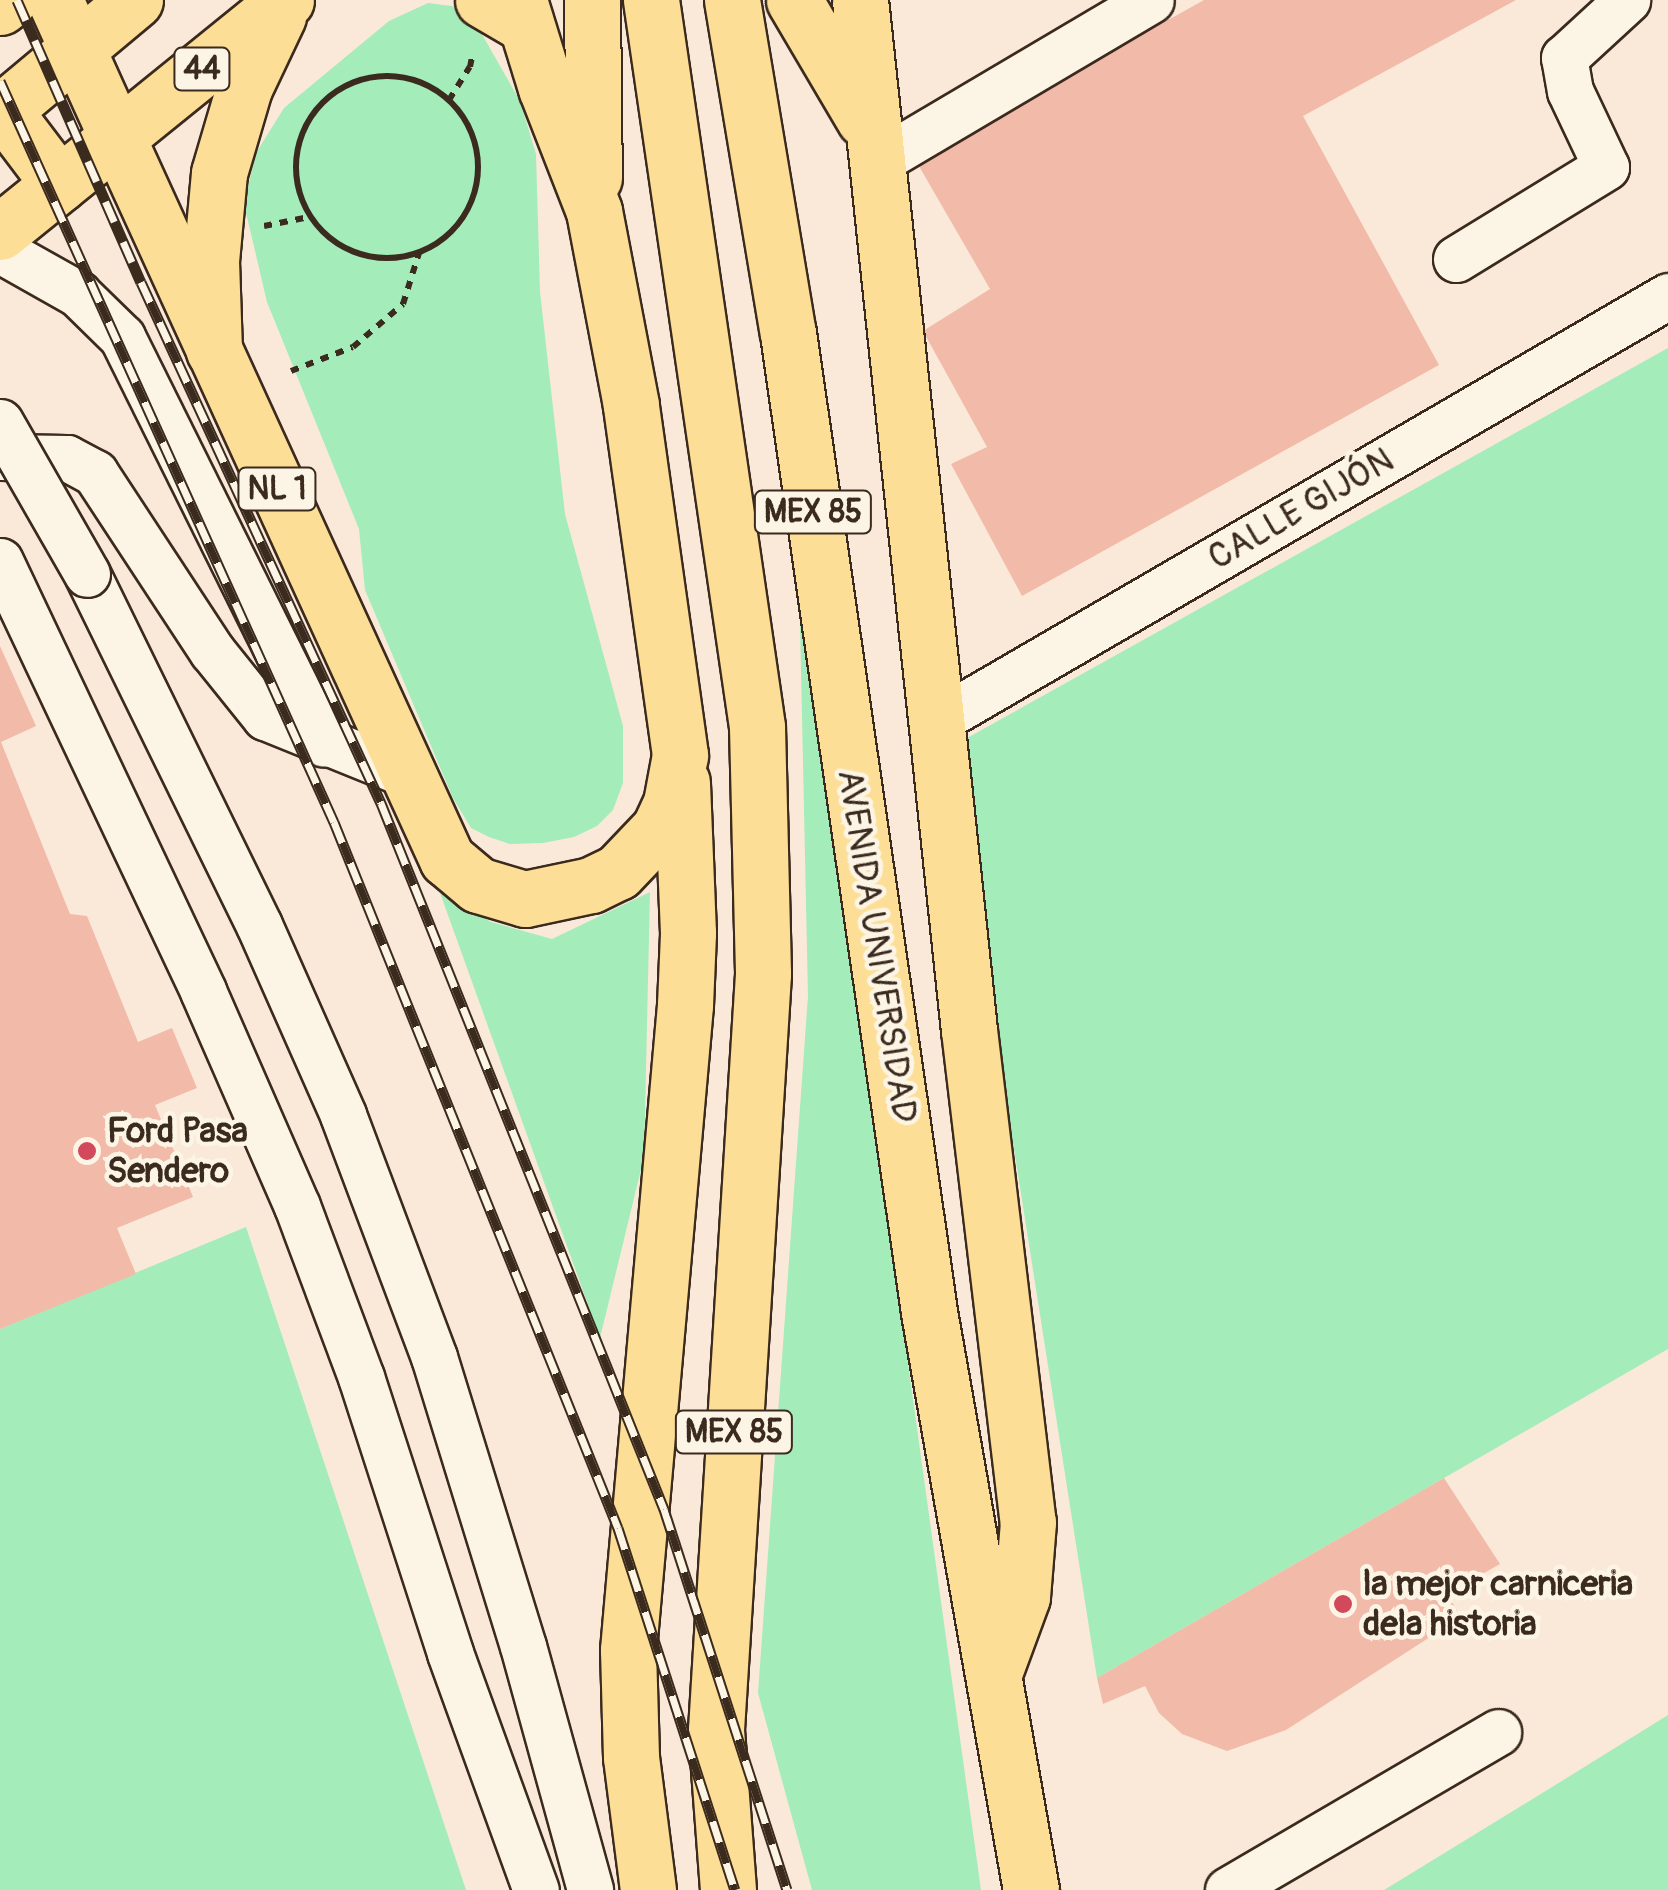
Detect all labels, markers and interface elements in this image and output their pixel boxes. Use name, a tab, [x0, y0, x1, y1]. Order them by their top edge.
road number: 44	[172, 42, 232, 96]
street label: CALLE GIJÓN	[1201, 439, 1401, 579]
road number: NL 1	[237, 462, 317, 516]
road number: MEX 85	[753, 485, 873, 539]
street label: AVENIDA UNIVERSIDAD	[828, 766, 926, 1126]
place label: Ford Pasa Sendero	[107, 1110, 248, 1192]
marker: Ford Pasa Sendero	[76, 1140, 98, 1162]
road number: MEX 85	[674, 1405, 794, 1459]
place label: la mejor carniceria dela historia	[1363, 1563, 1633, 1645]
marker: la mejor carniceria dela historia	[1332, 1593, 1354, 1615]

